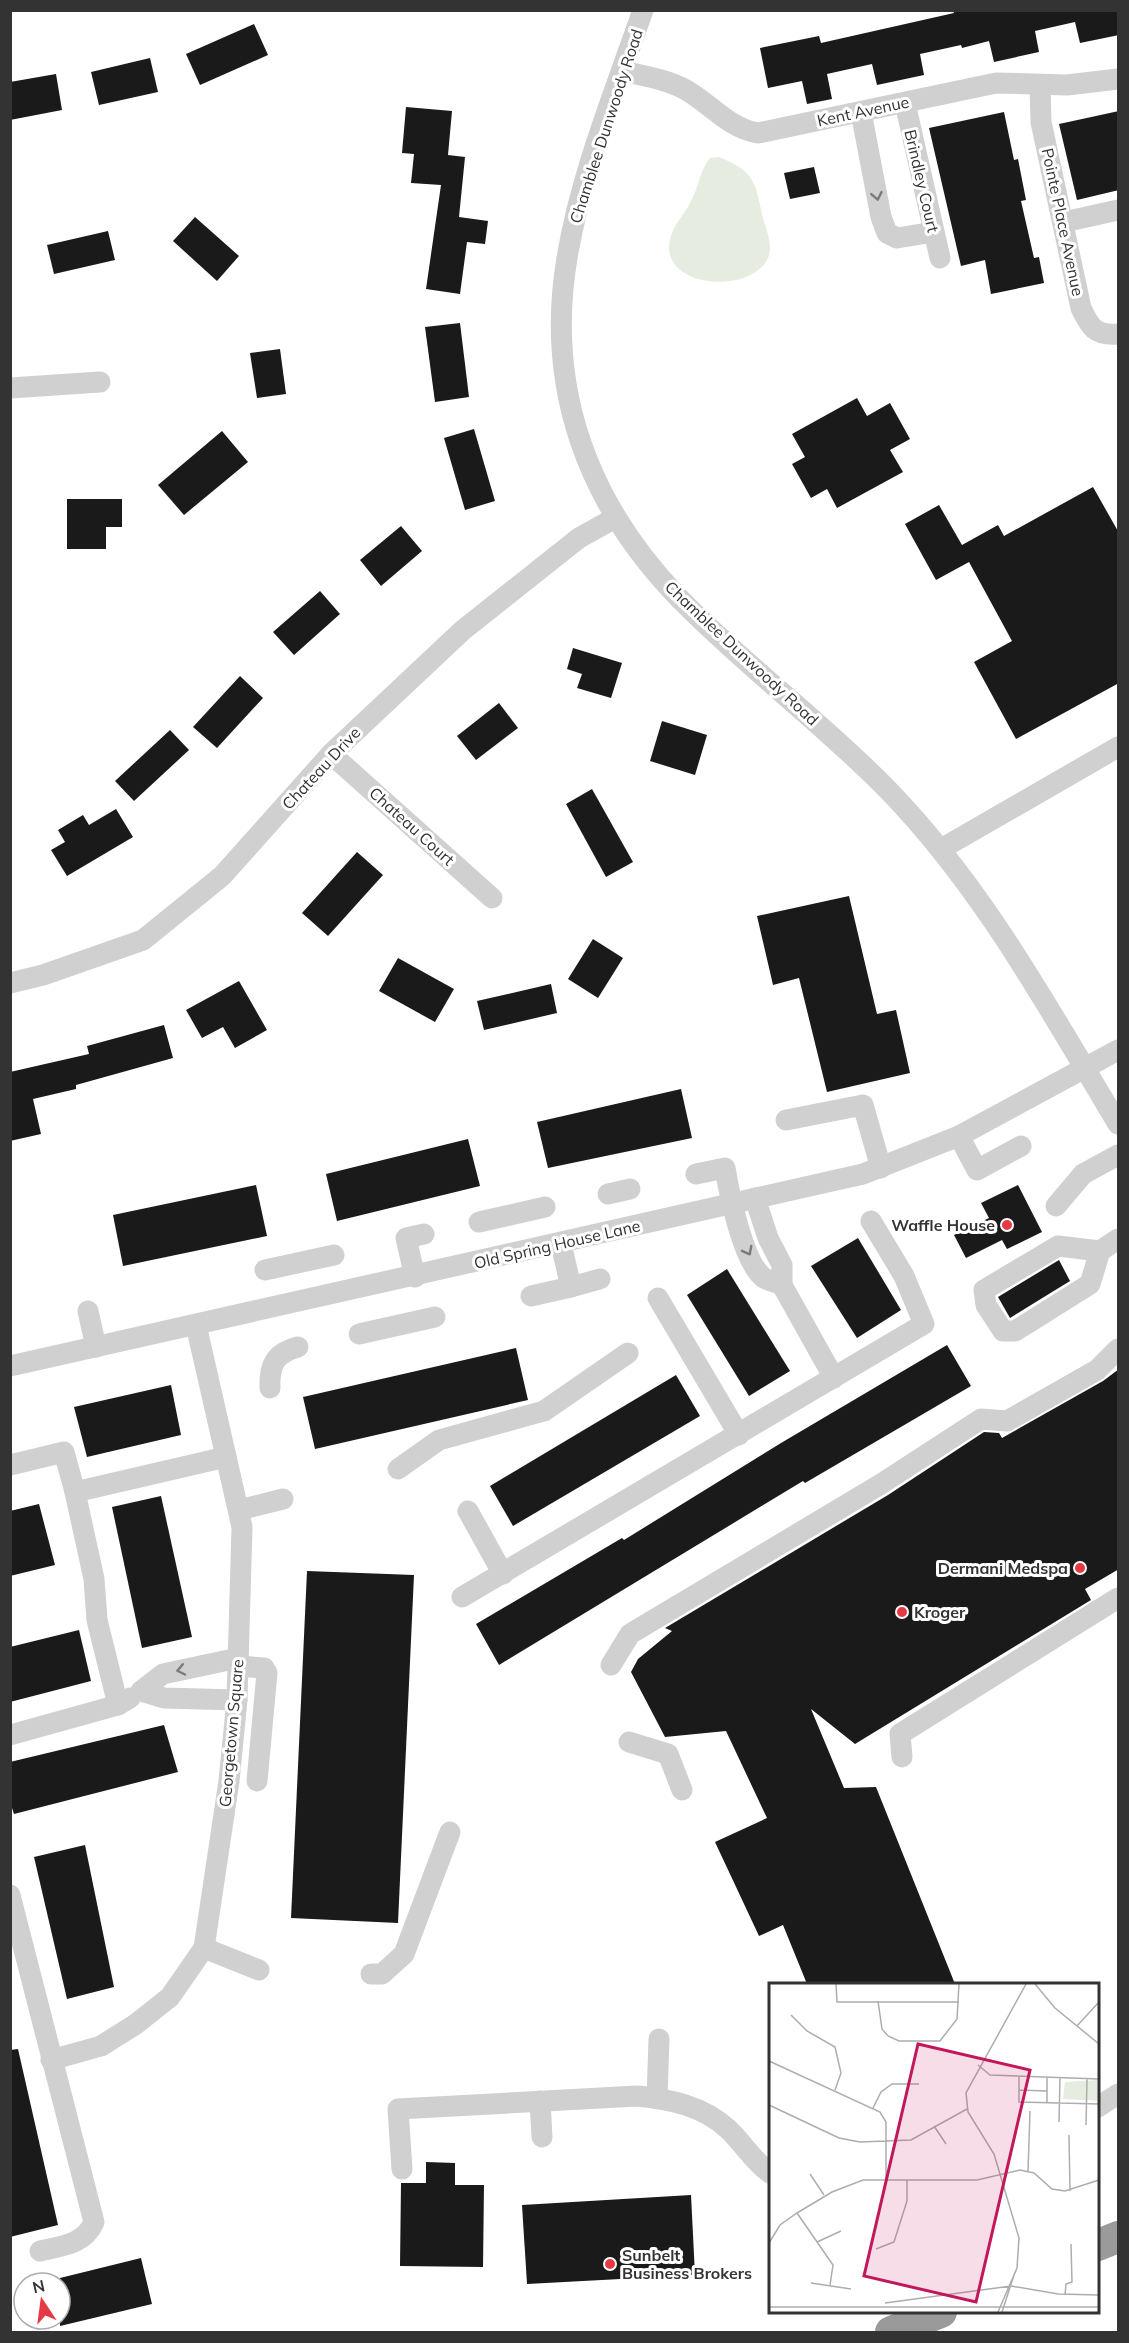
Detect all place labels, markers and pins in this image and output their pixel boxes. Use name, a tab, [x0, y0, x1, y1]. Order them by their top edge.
place label: Waffle House	[891, 1215, 995, 1235]
marker: Waffle House	[1000, 1218, 1014, 1232]
place label: Dermani Medspa	[938, 1558, 1068, 1578]
marker: Dermani Medspa	[1073, 1561, 1087, 1575]
place label: Kroger	[914, 1602, 966, 1622]
marker: Kroger	[895, 1605, 909, 1619]
place label: Sunbelt Business Brokers	[622, 2245, 752, 2283]
marker: Sunbelt Business Brokers	[603, 2257, 617, 2271]

